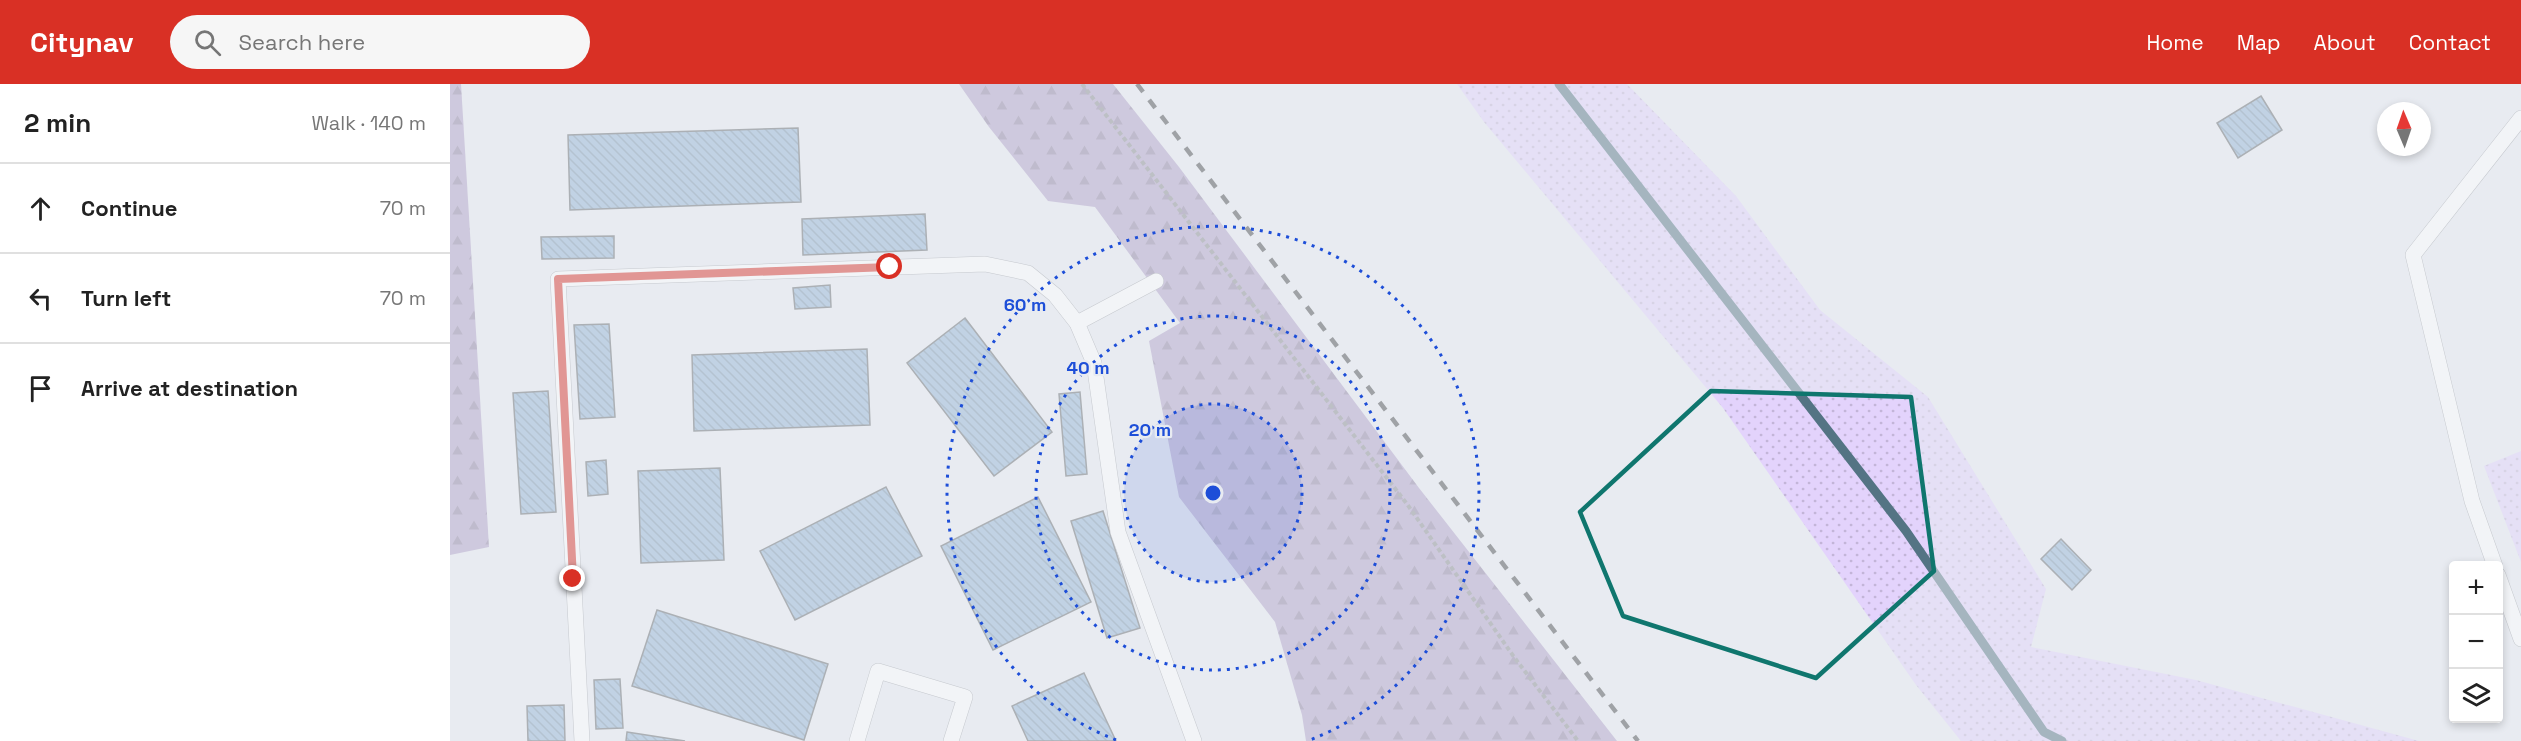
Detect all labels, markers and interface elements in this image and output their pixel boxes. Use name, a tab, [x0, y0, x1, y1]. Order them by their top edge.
search box	[170, 15, 590, 69]
text: Citynav	[30, 24, 134, 60]
icon: search	[191, 26, 224, 59]
text: Search here	[239, 28, 365, 56]
text: Home	[2146, 29, 2204, 56]
text: Map	[2237, 29, 2281, 56]
text: About	[2314, 29, 2376, 56]
text: Contact	[2409, 29, 2491, 56]
north arrow	[2377, 102, 2431, 156]
text: 2 min	[24, 106, 91, 140]
text: Walk · 140 m	[312, 110, 426, 136]
icon: ahead	[24, 192, 57, 225]
text: Continue	[81, 194, 177, 222]
text: 70 m	[380, 195, 426, 221]
route start	[876, 253, 902, 279]
icon: left	[24, 282, 57, 315]
text: Turn left	[81, 284, 171, 312]
text: 70 m	[380, 285, 426, 311]
text: 60 m	[1004, 293, 1046, 316]
text: 40 m	[1066, 356, 1110, 379]
icon: arrive	[24, 372, 57, 405]
text: Arrive at destination	[81, 374, 298, 402]
text: 20 m	[1129, 418, 1171, 441]
centre of rings	[1203, 483, 1223, 503]
map controls	[2449, 561, 2503, 723]
button: +	[2449, 561, 2503, 615]
route end	[559, 565, 585, 591]
button: −	[2449, 615, 2503, 669]
button: layers	[2449, 669, 2503, 723]

